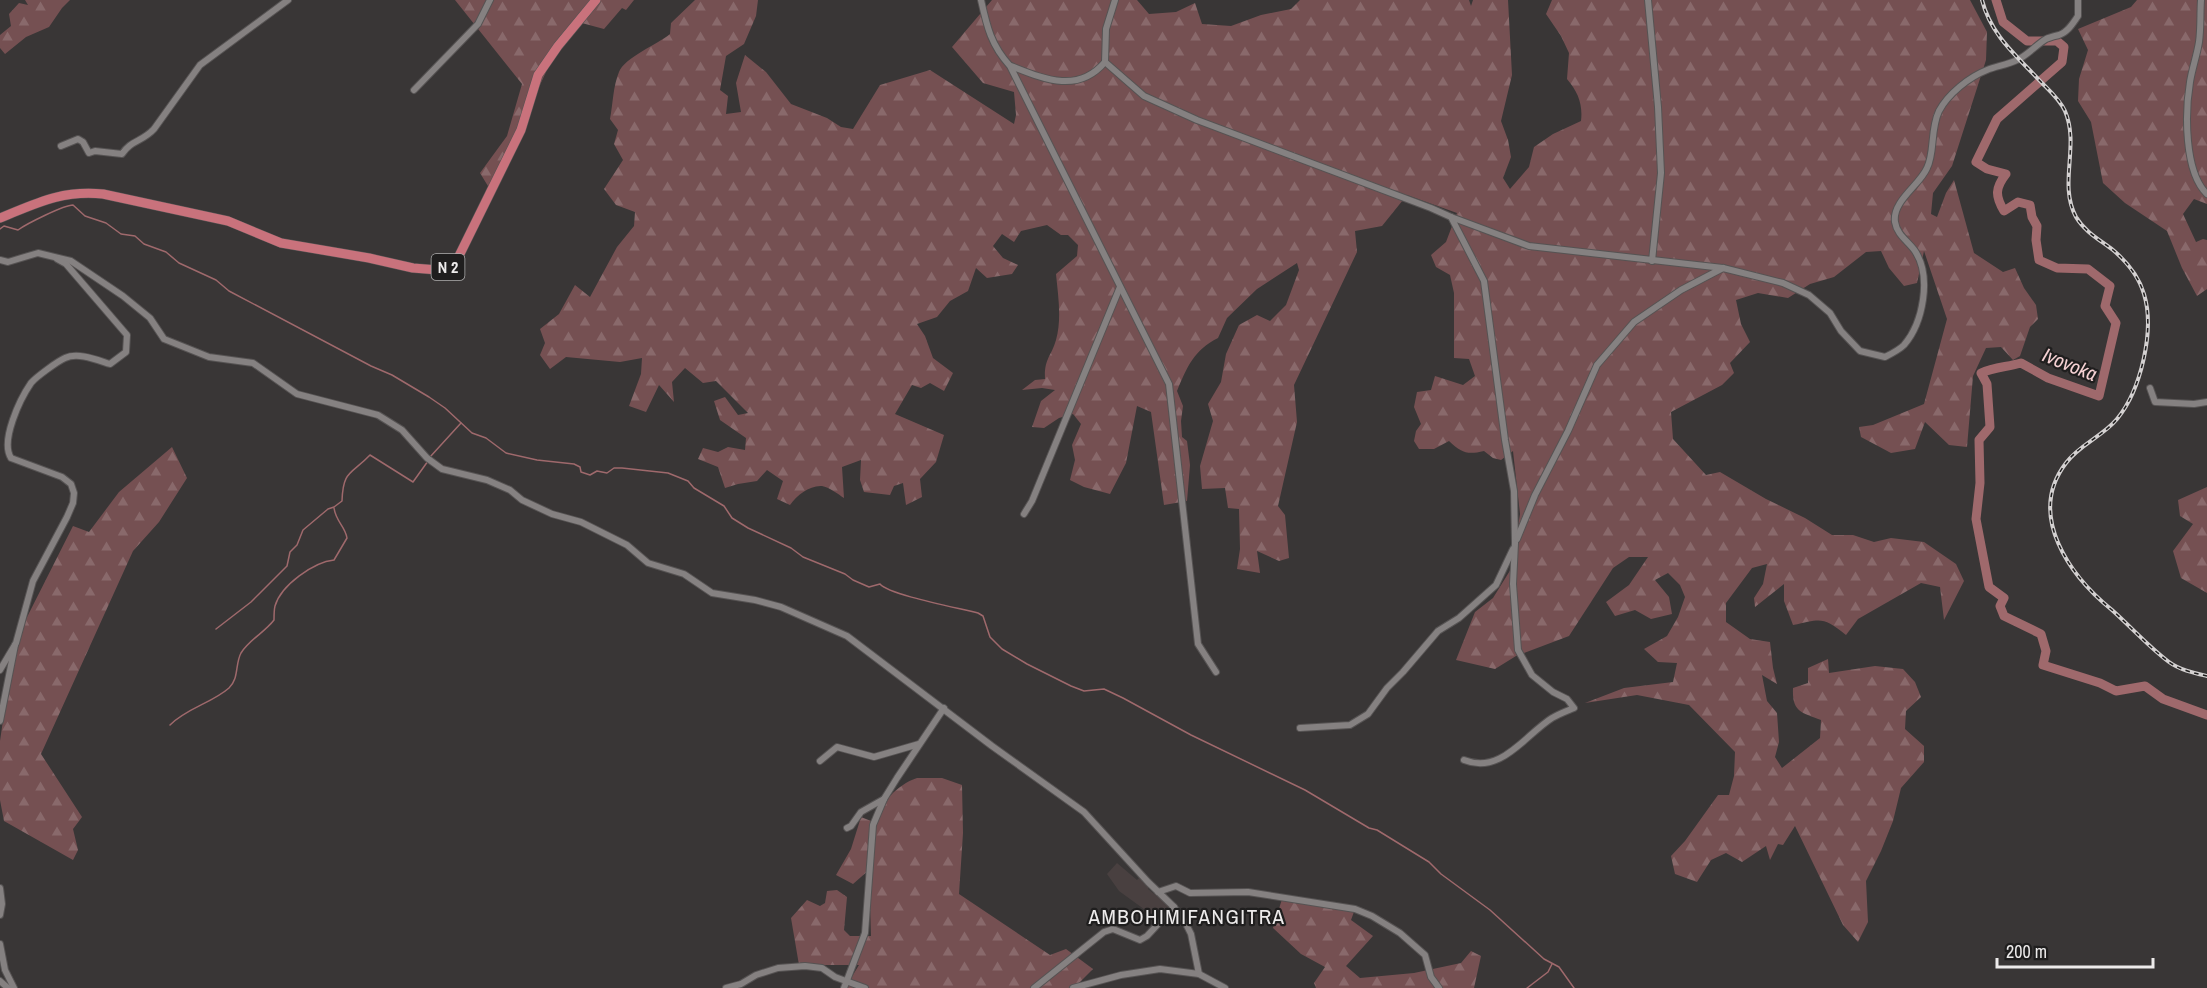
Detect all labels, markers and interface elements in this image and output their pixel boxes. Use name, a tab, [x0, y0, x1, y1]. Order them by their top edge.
road number: N 2	[432, 254, 464, 280]
water label: Ivovoka	[2039, 341, 2101, 387]
district label: AMBOHIMIFANGITRA	[1087, 902, 1286, 931]
scale bar	[1997, 931, 2153, 969]
text: 200 m	[2006, 939, 2047, 964]

